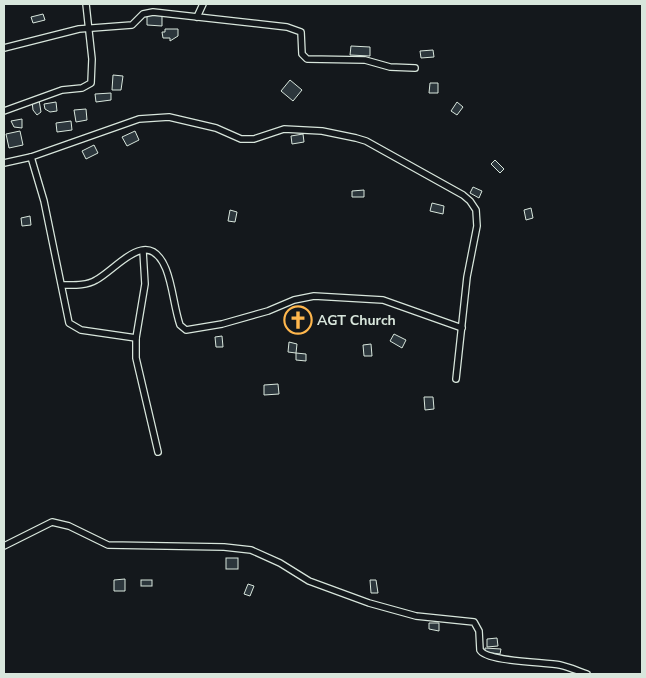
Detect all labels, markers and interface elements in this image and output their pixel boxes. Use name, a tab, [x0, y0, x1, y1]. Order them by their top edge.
church icon: AGT Church	[283, 305, 313, 335]
place label: AGT Church	[317, 311, 396, 330]

